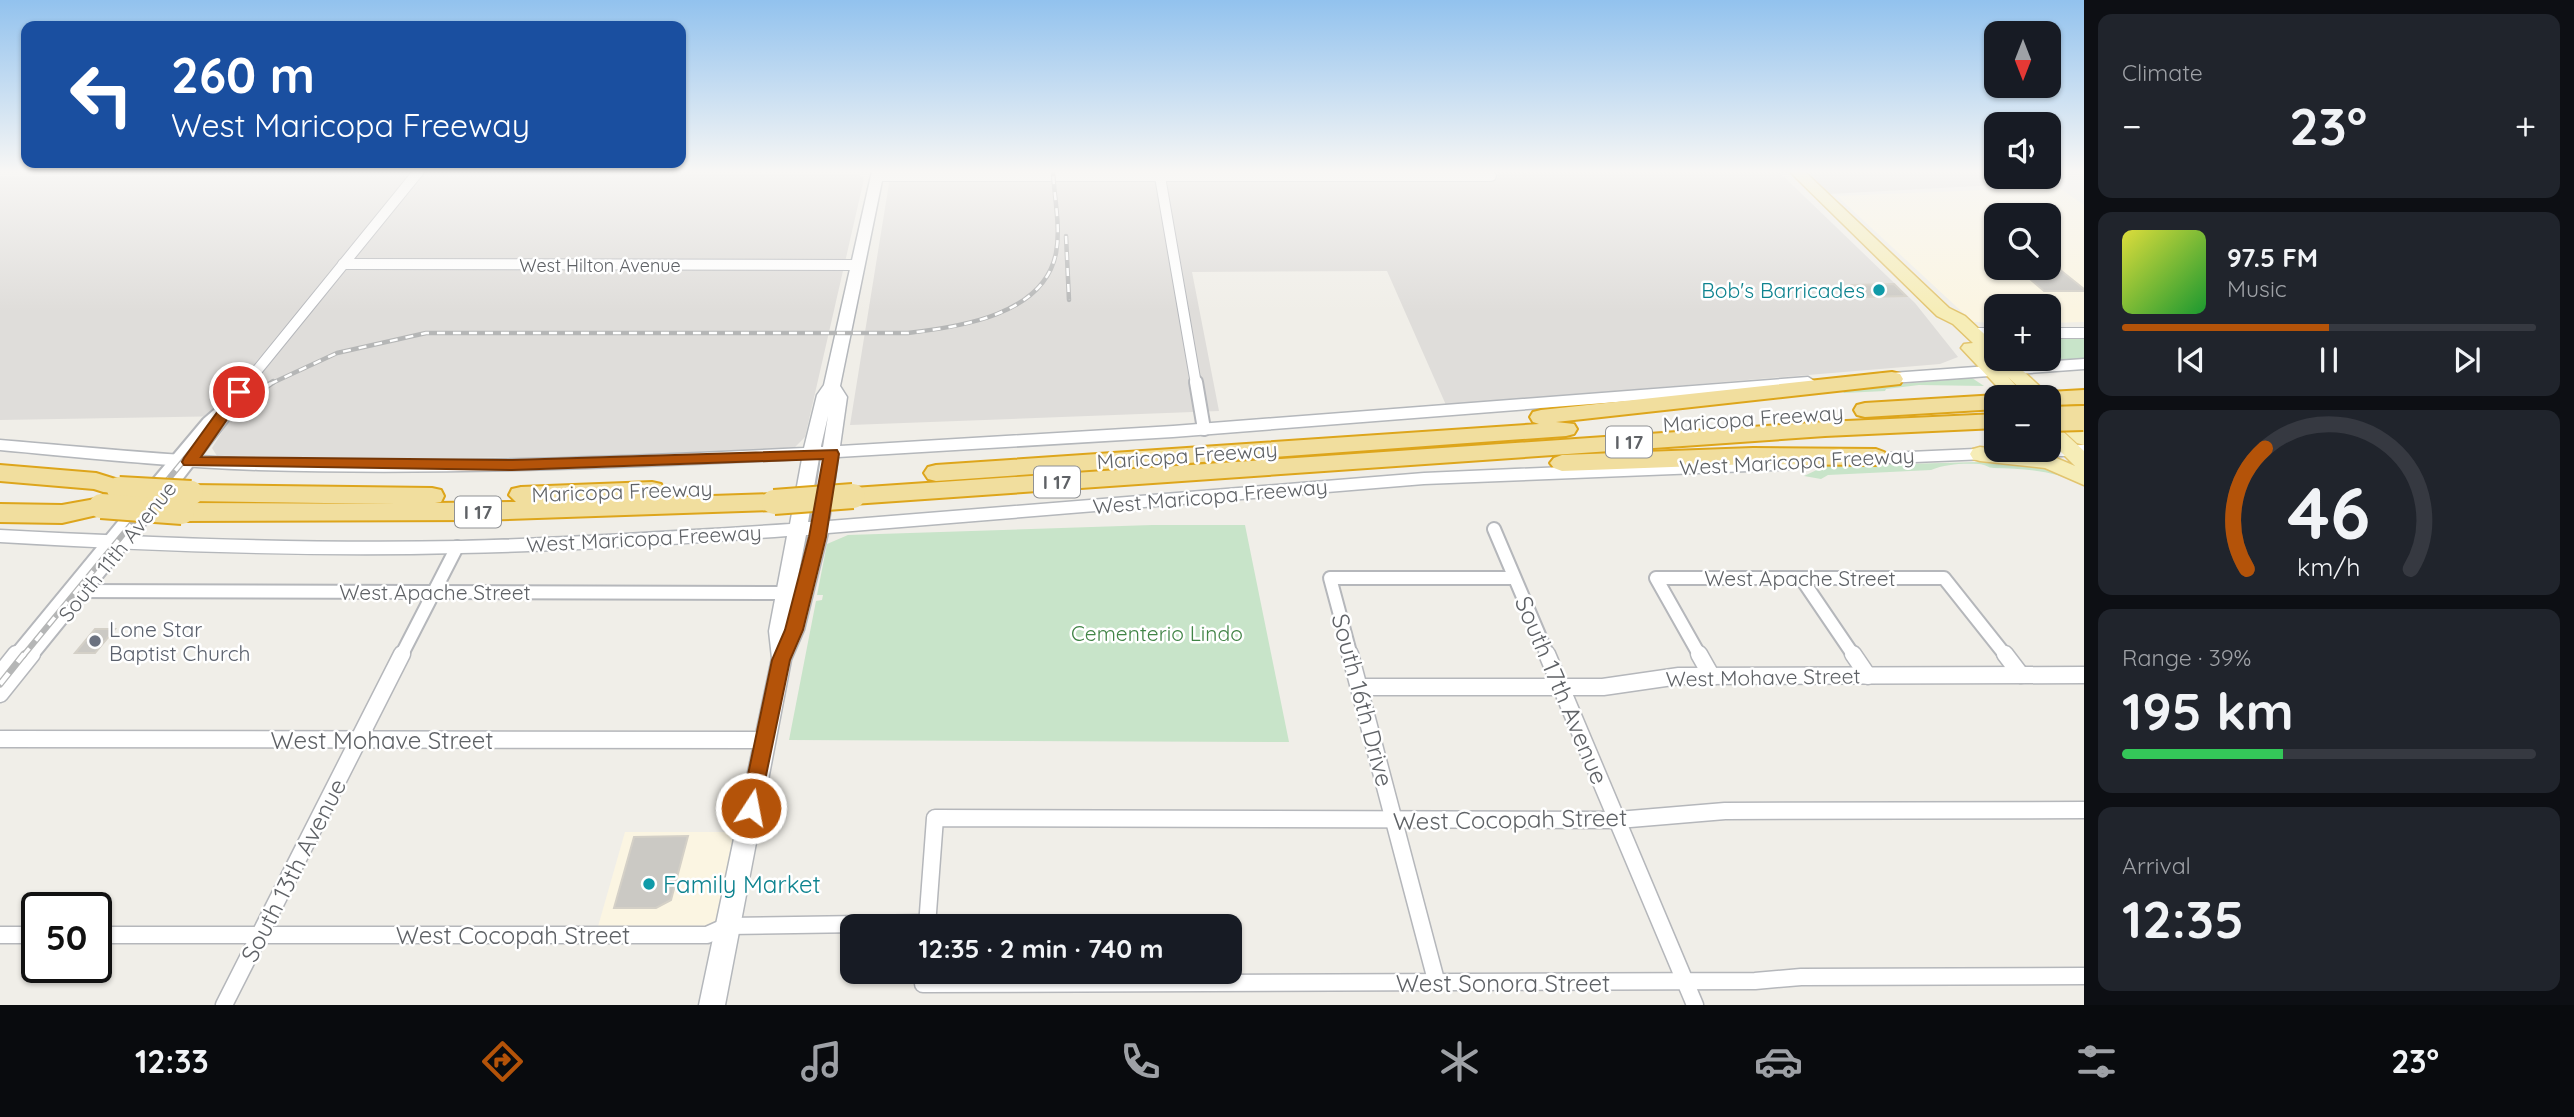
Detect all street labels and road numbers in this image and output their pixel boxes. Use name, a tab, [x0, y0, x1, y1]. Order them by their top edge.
street label: West Hilton Avenue	[519, 254, 681, 277]
street label: Maricopa Freeway	[1662, 399, 1844, 437]
road number: I 17	[1606, 426, 1652, 458]
street label: Maricopa Freeway	[1096, 436, 1278, 474]
street label: West Maricopa Freeway	[1679, 442, 1915, 480]
road number: I 17	[1034, 467, 1080, 498]
street label: West Maricopa Freeway	[1092, 473, 1328, 519]
street label: South 11th Avenue	[52, 475, 182, 627]
street label: Maricopa Freeway	[531, 475, 713, 507]
road number: I 17	[455, 496, 501, 527]
street label: West Maricopa Freeway	[526, 519, 762, 557]
street label: West Apache Street	[1704, 565, 1896, 591]
street label: West Apache Street	[339, 579, 531, 605]
street label: South 17th Avenue	[1509, 591, 1615, 789]
street label: South 16th Drive	[1325, 610, 1401, 790]
street label: West Mohave Street	[1665, 662, 1861, 692]
street label: West Mohave Street	[271, 725, 493, 755]
street label: South 13th Avenue	[234, 773, 352, 967]
street label: West Cocopah Street	[1393, 802, 1627, 836]
street label: West Cocopah Street	[396, 920, 630, 950]
street label: West Sonora Street	[1396, 968, 1610, 998]

